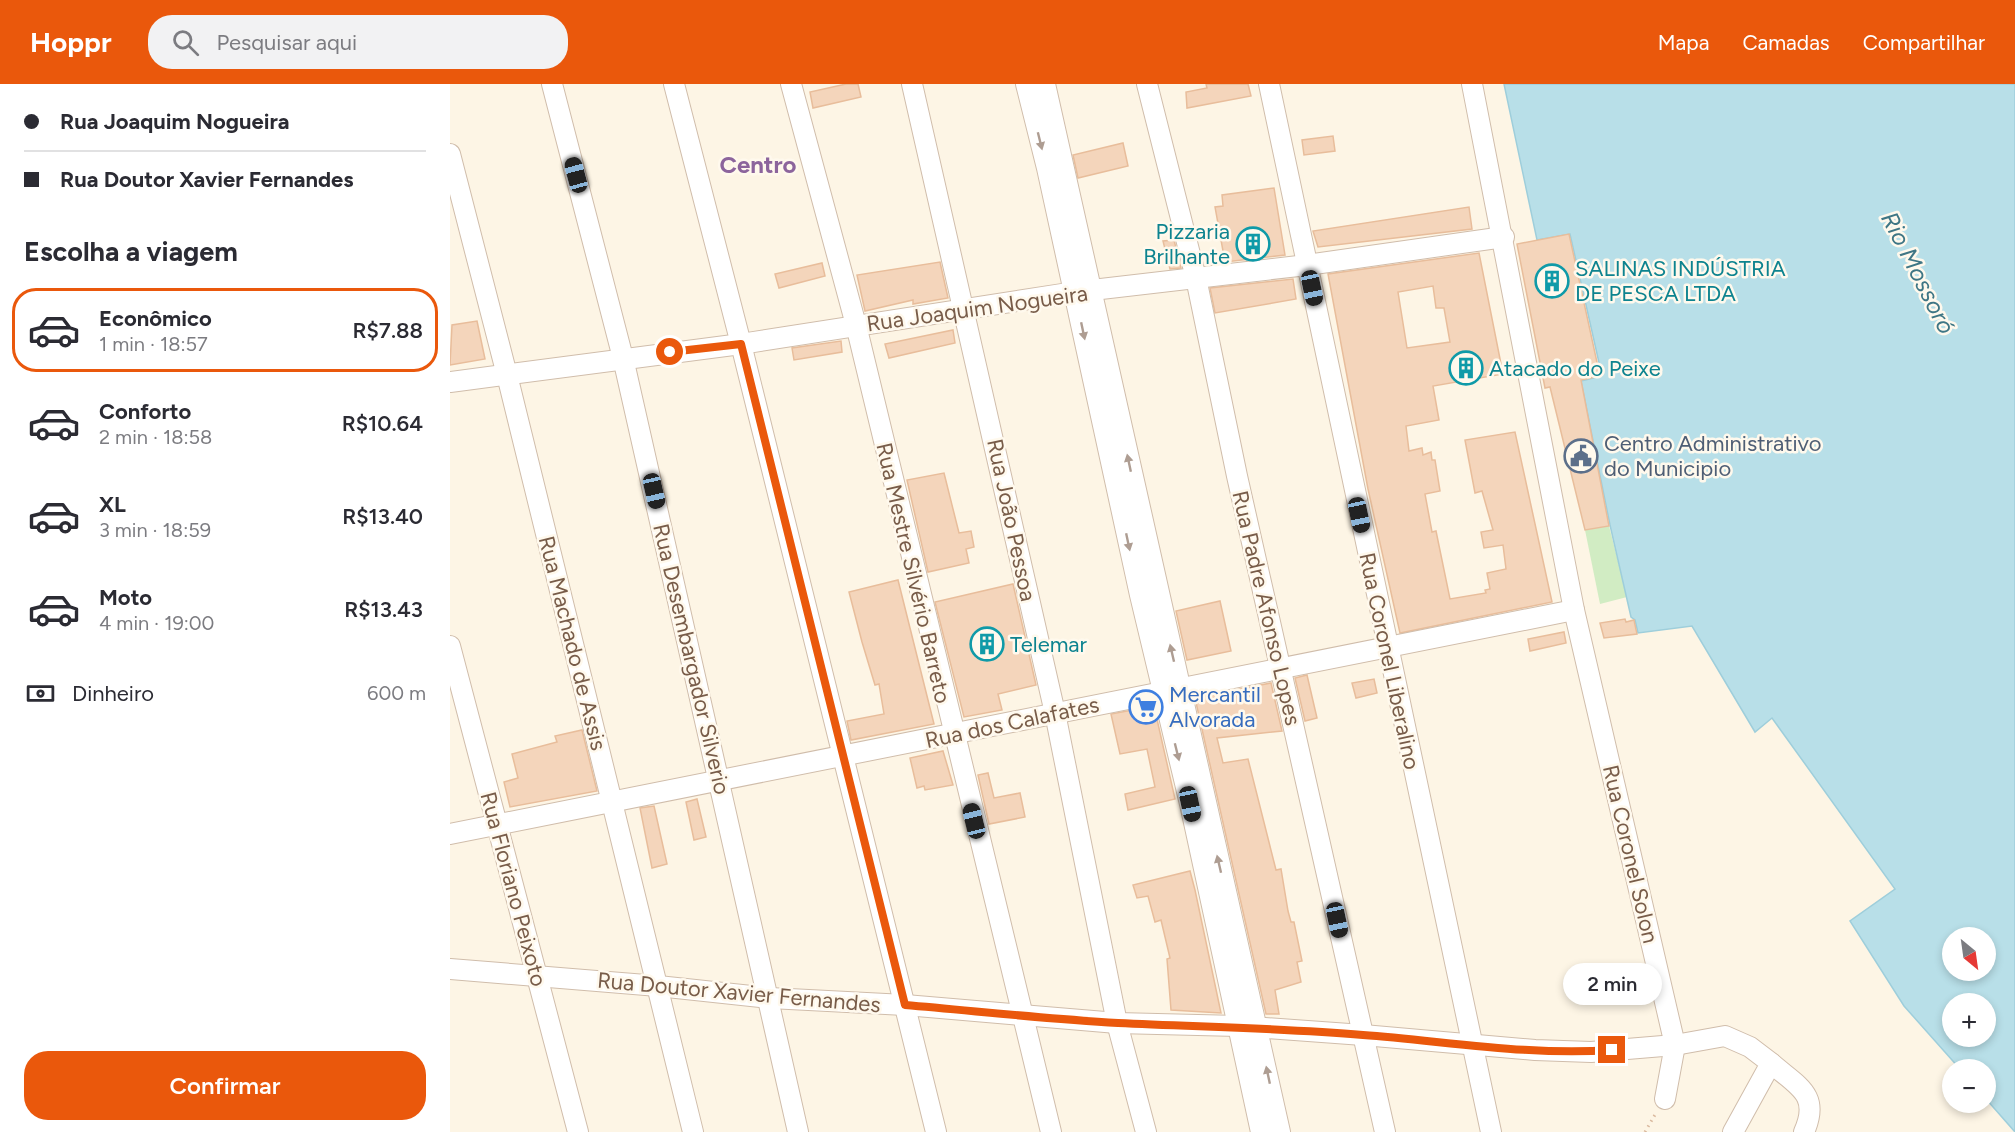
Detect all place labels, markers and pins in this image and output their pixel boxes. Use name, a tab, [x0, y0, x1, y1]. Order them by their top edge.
place label: Pizzaria Brilhante	[1143, 218, 1230, 270]
building icon: Pizzaria Brilhante	[1235, 226, 1271, 262]
place label: SALINAS INDÚSTRIA DE PESCA LTDA	[1575, 255, 1786, 307]
building icon: SALINAS INDÚSTRIA DE PESCA LTDA	[1534, 263, 1570, 299]
building icon: Atacado do Peixe	[1448, 350, 1484, 386]
place label: Atacado do Peixe	[1489, 355, 1661, 382]
place label: Centro Administrativo do Municipio	[1604, 430, 1822, 482]
public building icon: Centro Administrativo do Municipio	[1563, 438, 1599, 474]
building icon: Telemar	[969, 626, 1005, 662]
place label: Telemar	[1010, 631, 1088, 658]
place label: Mercantil Alvorada	[1169, 681, 1261, 733]
supermarket icon: Mercantil Alvorada	[1128, 689, 1164, 725]

